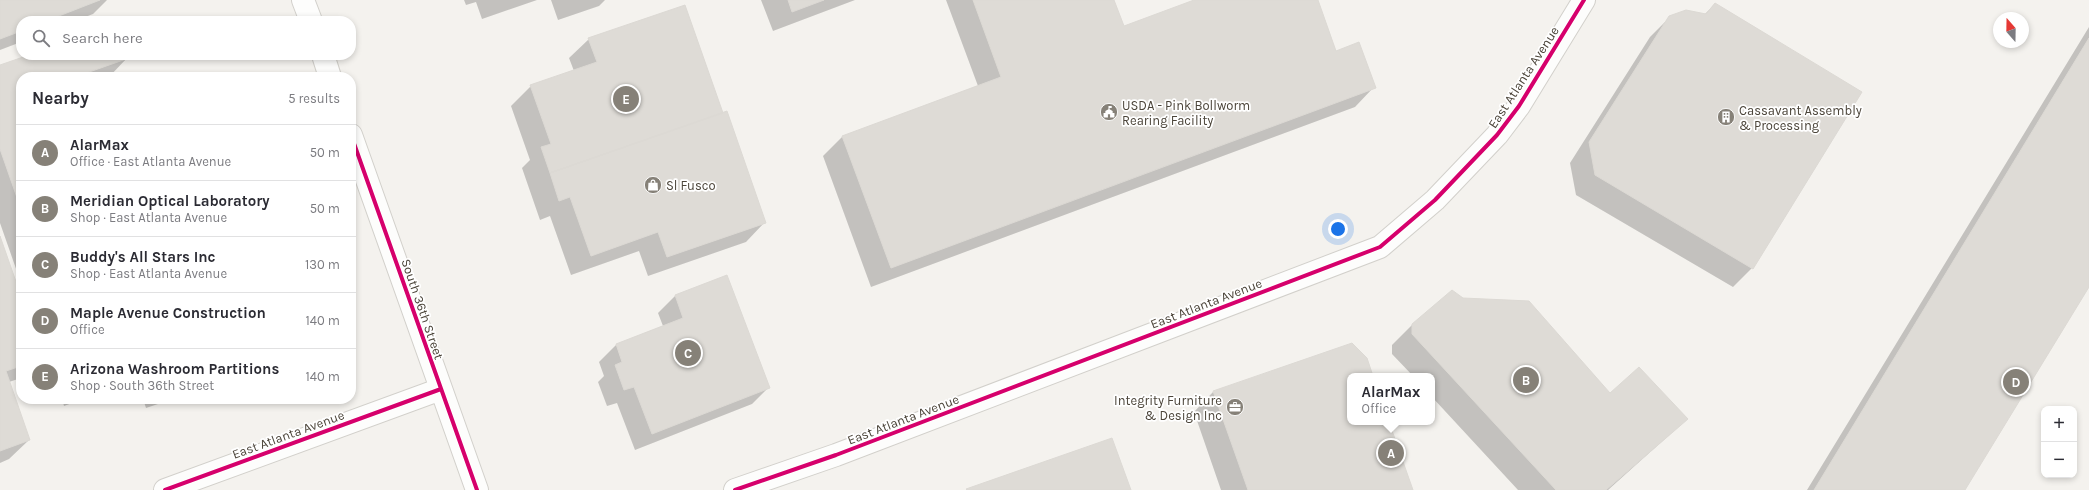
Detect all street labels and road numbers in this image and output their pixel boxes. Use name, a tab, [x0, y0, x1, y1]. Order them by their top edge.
street label: East Atlanta Avenue	[1485, 23, 1562, 131]
street label: South 36th Street	[398, 257, 447, 361]
street label: East Atlanta Avenue	[1148, 275, 1264, 332]
street label: East Atlanta Avenue	[845, 391, 961, 448]
street label: East Atlanta Avenue	[230, 407, 347, 462]

